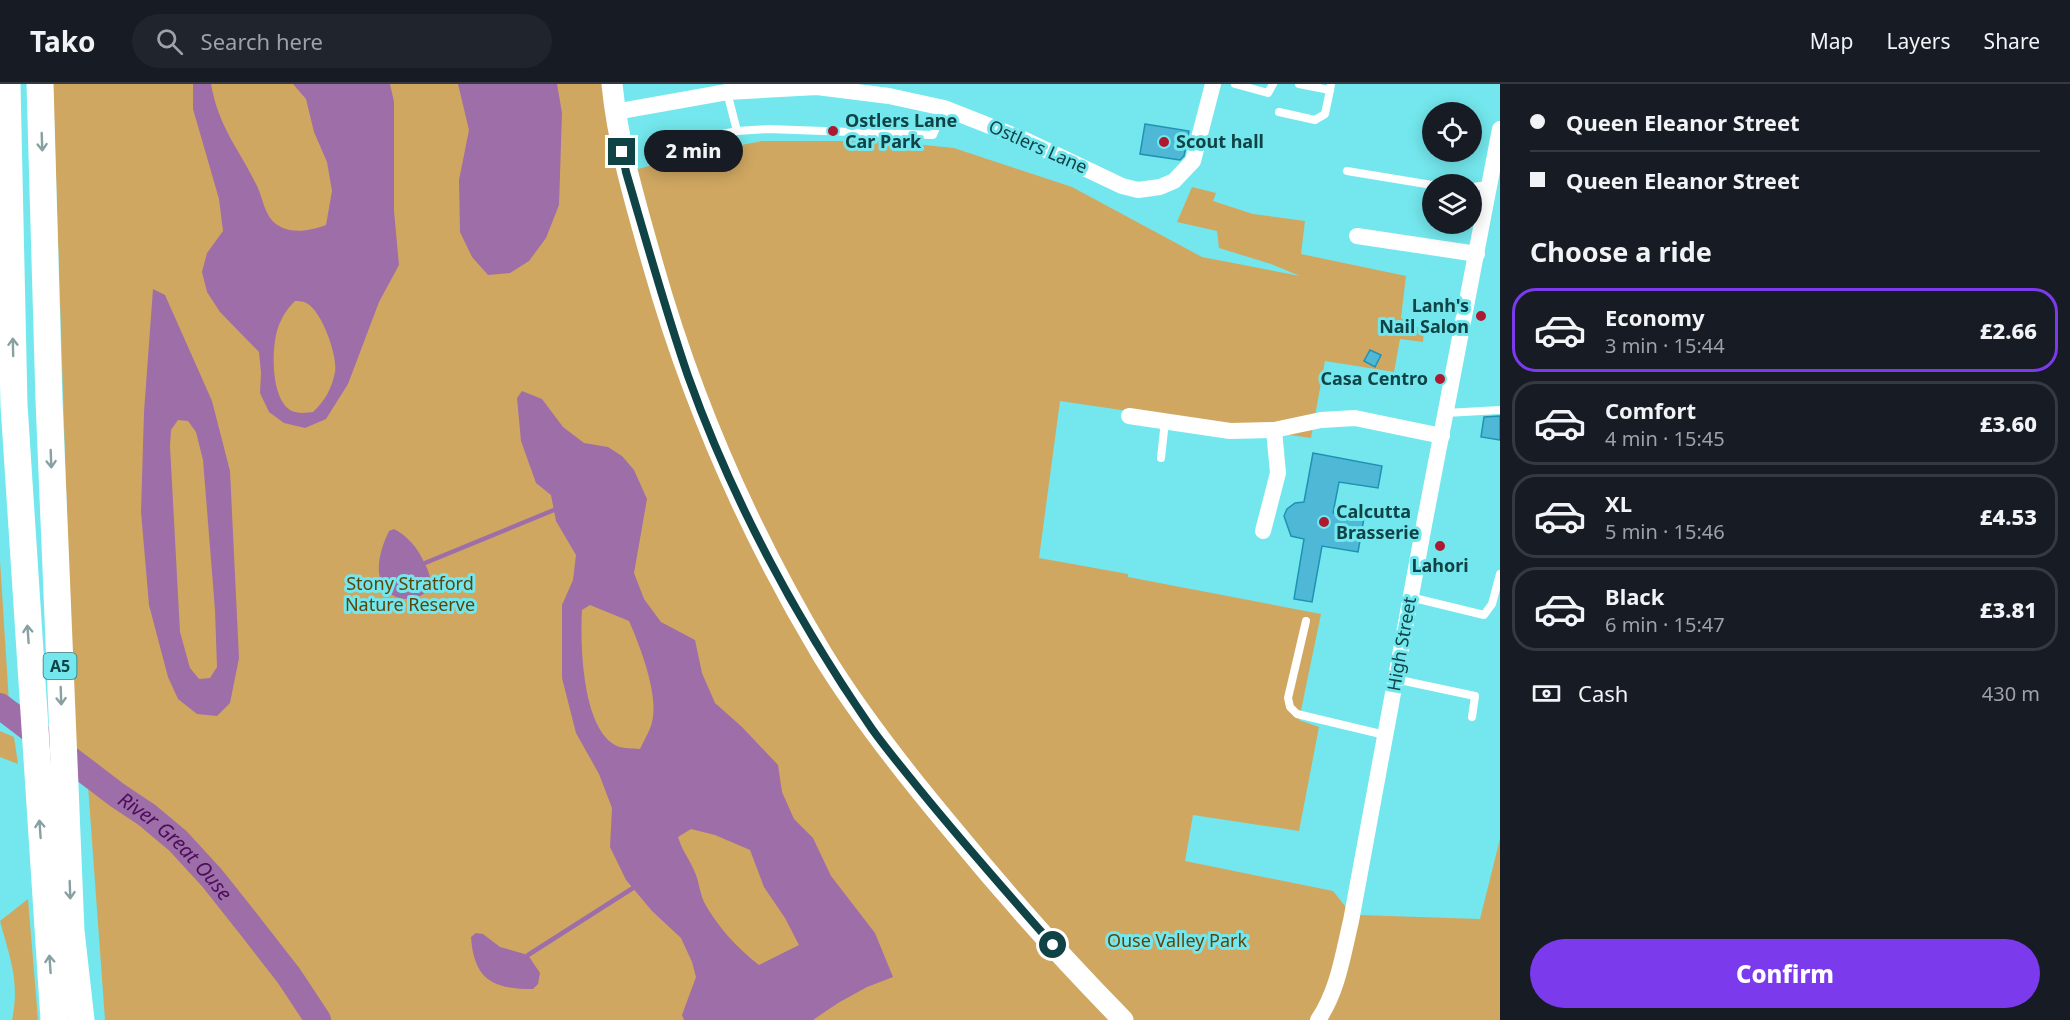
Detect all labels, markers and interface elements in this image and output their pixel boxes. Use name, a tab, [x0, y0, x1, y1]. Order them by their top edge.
search box	[132, 14, 552, 68]
text: Tako	[30, 22, 96, 60]
icon: search	[153, 25, 186, 58]
text: Search here	[201, 26, 323, 56]
text: Map	[1810, 27, 1854, 55]
text: Layers	[1887, 27, 1951, 55]
text: Share	[1984, 27, 2040, 55]
map controls	[1422, 102, 1482, 234]
button: locate	[1422, 102, 1482, 162]
text: Queen Eleanor Street	[1566, 107, 1800, 137]
place label: Ostlers Lane Car Park	[845, 108, 957, 153]
street label: Ostlers Lane	[985, 114, 1091, 179]
marker: Ostlers Lane Car Park	[826, 124, 840, 138]
place label: Scout hall	[1176, 129, 1264, 153]
callout: 2 min	[643, 131, 742, 173]
one-way arrow	[36, 132, 47, 152]
marker: Scout hall	[1157, 135, 1171, 149]
text: 2 min	[666, 137, 721, 164]
route end	[608, 138, 635, 165]
text: Queen Eleanor Street	[1566, 165, 1800, 195]
button: layers	[1422, 174, 1482, 234]
text: Choose a ride	[1530, 233, 1712, 270]
place label: Lanh's Nail Salon	[1379, 293, 1469, 338]
text: Economy	[1605, 302, 1704, 332]
icon: car	[1533, 303, 1587, 357]
marker: Lanh's Nail Salon	[1474, 309, 1488, 323]
text: £2.66	[1980, 315, 2037, 345]
text: 3 min · 15:44	[1605, 332, 1725, 359]
one-way arrow	[7, 337, 19, 357]
place label: Casa Centro	[1320, 366, 1428, 390]
marker: Casa Centro	[1433, 372, 1447, 386]
text: Comfort	[1605, 395, 1696, 425]
icon: car	[1533, 396, 1587, 450]
text: £3.60	[1980, 408, 2037, 438]
text: 4 min · 15:45	[1605, 425, 1725, 452]
one-way arrow	[46, 448, 57, 468]
text: XL	[1605, 488, 1632, 518]
icon: car	[1533, 489, 1587, 543]
place label: Calcutta Brasserie	[1336, 499, 1419, 544]
text: £4.53	[1980, 501, 2037, 531]
marker: Calcutta Brasserie	[1317, 515, 1331, 529]
text: 5 min · 15:46	[1605, 518, 1725, 545]
marker: Lahori	[1433, 539, 1447, 553]
place label: Lahori	[1411, 553, 1469, 577]
park label: Stony Stratford Nature Reserve	[345, 571, 475, 616]
text: Black	[1605, 581, 1664, 611]
icon: car	[1533, 582, 1587, 636]
street label: High Street	[1381, 594, 1421, 693]
text: £3.81	[1980, 594, 2037, 624]
text: 6 min · 15:47	[1605, 611, 1725, 638]
one-way arrow	[22, 624, 33, 644]
road number: A5	[44, 653, 76, 679]
icon: cash	[1530, 677, 1563, 710]
text: Cash	[1578, 678, 1628, 708]
text: 430 m	[1982, 680, 2040, 707]
one-way arrow	[56, 685, 67, 705]
water label: River Great Ouse	[113, 786, 239, 906]
one-way arrow	[35, 819, 46, 839]
one-way arrow	[64, 880, 75, 900]
park label: Ouse Valley Park	[1107, 928, 1247, 952]
route start	[1039, 931, 1066, 958]
button: Confirm	[1530, 939, 2040, 1008]
one-way arrow	[44, 954, 55, 974]

